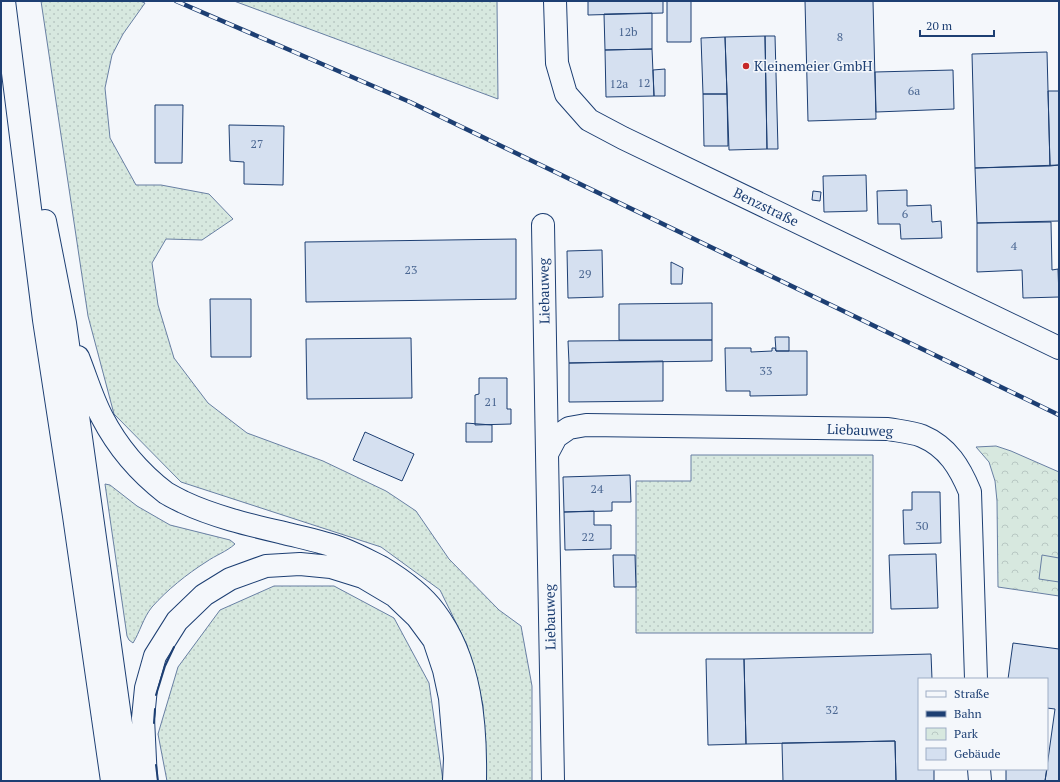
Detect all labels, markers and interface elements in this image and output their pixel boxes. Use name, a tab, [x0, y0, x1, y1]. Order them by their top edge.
scale bar	[920, 12, 994, 38]
text: 20 m	[926, 18, 953, 33]
house number: 12b	[618, 24, 638, 39]
house number: 8	[837, 29, 843, 44]
place label: Kleinemeier GmbH	[754, 56, 873, 75]
marker: Kleinemeier GmbH	[741, 61, 751, 71]
house number: 12	[638, 75, 650, 90]
house number: 12a	[610, 76, 628, 91]
house number: 6a	[908, 83, 920, 98]
house number: 27	[251, 136, 263, 151]
street label: Benzstraße	[730, 183, 802, 231]
house number: 6	[902, 206, 909, 221]
house number: 4	[1011, 238, 1018, 253]
street label: Liebauweg	[533, 257, 554, 324]
house number: 23	[405, 262, 417, 277]
house number: 29	[579, 266, 591, 281]
house number: 33	[760, 363, 772, 378]
house number: 21	[485, 394, 497, 409]
street label: Liebauweg	[827, 419, 894, 440]
house number: 24	[591, 481, 604, 496]
house number: 30	[916, 518, 928, 533]
house number: 22	[582, 529, 594, 544]
street label: Liebauweg	[539, 583, 560, 650]
legend	[918, 678, 1048, 770]
text: Straße	[954, 686, 989, 701]
house number: 32	[826, 702, 838, 717]
text: Bahn	[954, 706, 982, 721]
text: Park	[954, 726, 979, 741]
text: Gebäude	[954, 746, 1000, 761]

